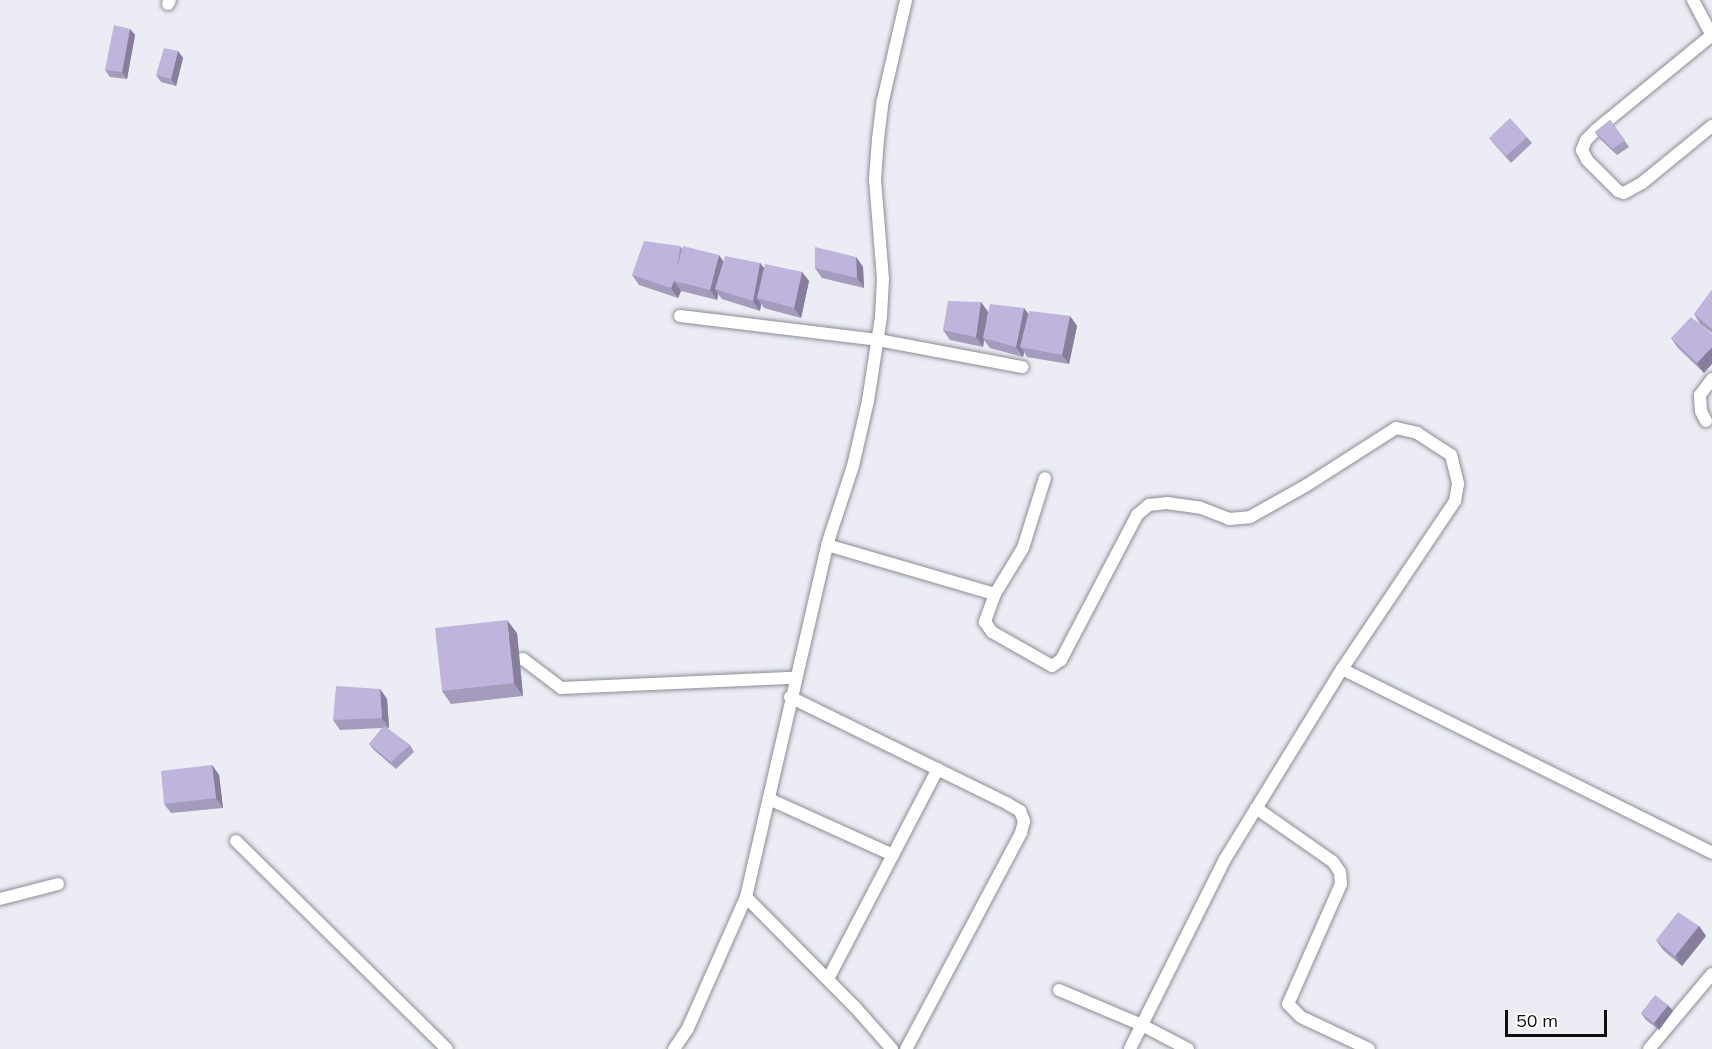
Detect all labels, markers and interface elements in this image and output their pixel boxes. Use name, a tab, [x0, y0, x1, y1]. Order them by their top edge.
scale bar	[1508, 998, 1610, 1036]
text: 50 m	[1516, 1009, 1558, 1032]

